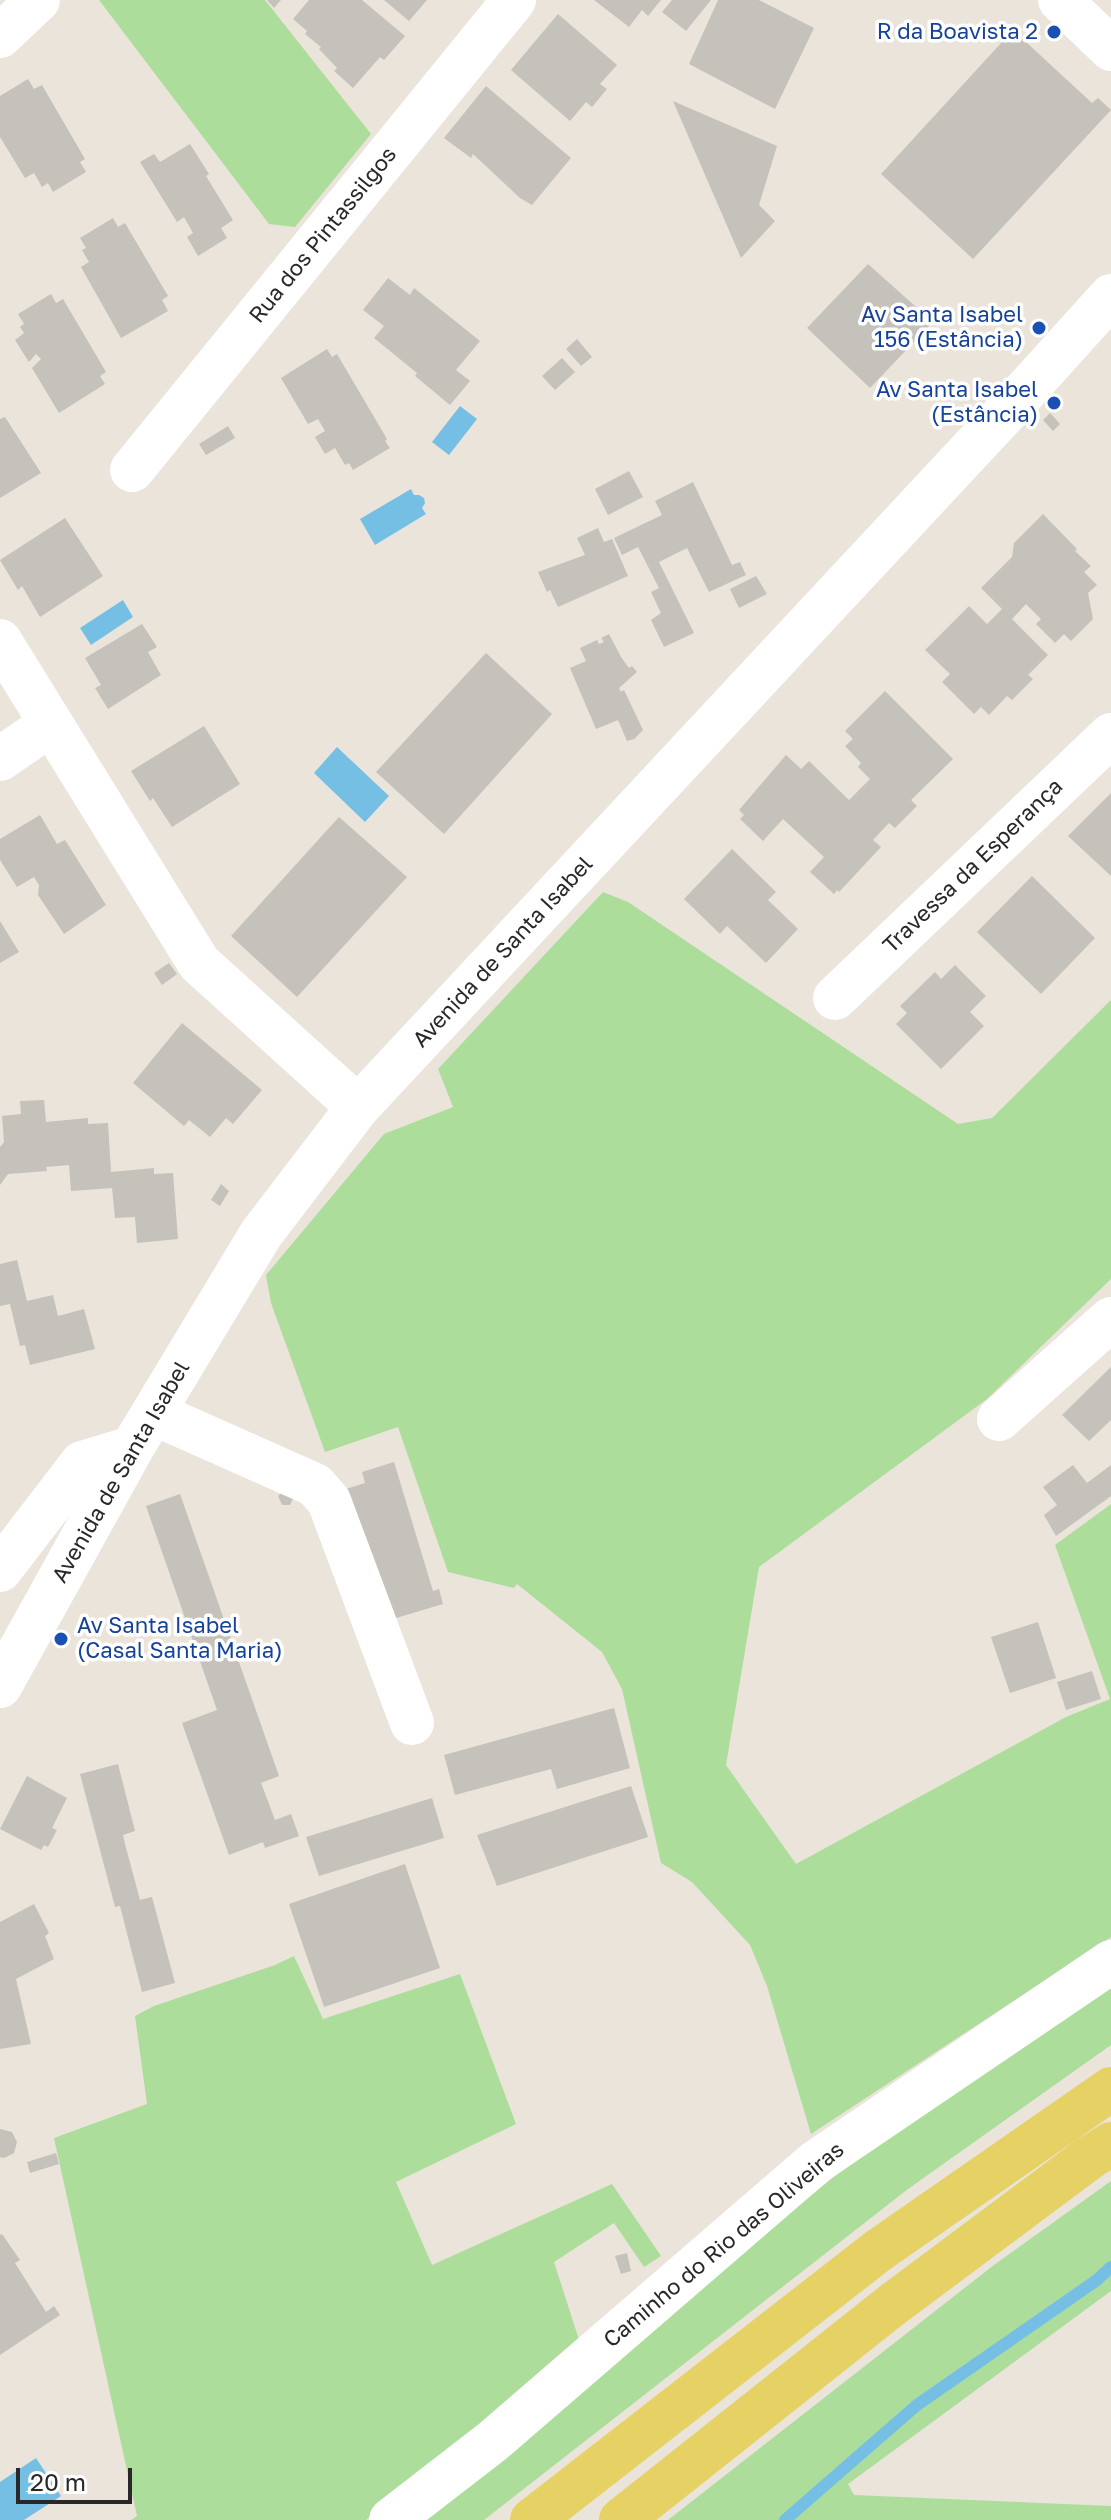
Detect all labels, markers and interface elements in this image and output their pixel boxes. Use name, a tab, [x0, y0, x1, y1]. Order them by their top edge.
place label: R da Boavista 2	[877, 19, 1038, 45]
marker: R da Boavista 2	[1045, 23, 1063, 41]
street label: Rua dos Pintassilgos	[244, 142, 402, 328]
place label: Av Santa Isabel 156 (Estância)	[861, 302, 1023, 354]
marker: Av Santa Isabel 156 (Estância)	[1030, 319, 1048, 337]
place label: Av Santa Isabel (Estância)	[876, 377, 1038, 428]
marker: Av Santa Isabel (Estância)	[1045, 394, 1063, 412]
street label: Travessa da Esperança	[878, 773, 1068, 959]
street label: Avenida de Santa Isabel	[408, 851, 598, 1053]
street label: Avenida de Santa Isabel	[47, 1356, 195, 1588]
place label: Av Santa Isabel (Casal Santa Maria)	[77, 1613, 283, 1664]
marker: Av Santa Isabel (Casal Santa Maria)	[52, 1630, 70, 1648]
street label: Caminho do Rio das Oliveiras	[598, 2137, 850, 2353]
scale bar	[20, 2452, 136, 2502]
text: 20 m	[30, 2467, 86, 2496]

